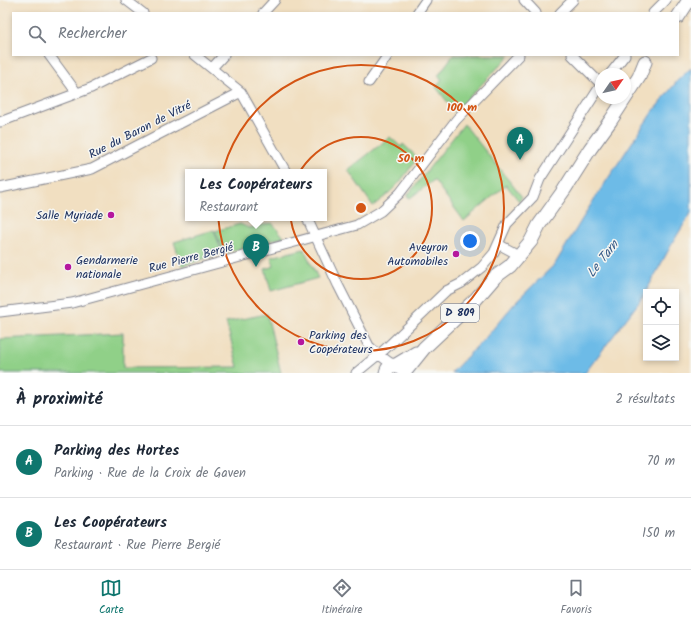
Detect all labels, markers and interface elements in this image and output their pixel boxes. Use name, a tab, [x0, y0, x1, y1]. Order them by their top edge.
search box	[12, 12, 679, 56]
text: Rechercher	[58, 22, 126, 46]
icon: search	[26, 23, 48, 45]
north arrow	[595, 68, 631, 104]
street label: Rue du Baron de Vitré	[85, 96, 195, 164]
text: 100 m	[447, 98, 477, 117]
pin: A	[507, 127, 533, 160]
text: 50 m	[397, 149, 425, 168]
popup	[185, 169, 327, 221]
text: Les Coopérateurs	[200, 173, 313, 197]
text: Restaurant	[200, 197, 258, 218]
centre of rings	[354, 201, 368, 215]
place label: Salle Myriade	[36, 206, 104, 225]
marker: Salle Myriade	[106, 210, 116, 220]
your location	[460, 231, 480, 251]
pin: B	[243, 234, 269, 267]
water label: Le Tarn	[582, 235, 625, 282]
street label: Rue Pierre Bergié	[147, 237, 236, 278]
place label: Aveyron Automobiles	[387, 238, 448, 271]
marker: Aveyron Automobiles	[451, 249, 461, 259]
place label: Gendarmerie nationale	[76, 251, 138, 284]
marker: Gendarmerie nationale	[63, 262, 73, 272]
map controls	[643, 289, 679, 361]
button: locate	[643, 289, 679, 325]
road number: D 809	[441, 304, 479, 322]
button: layers	[643, 325, 679, 361]
place label: Parking des Coopérateurs	[309, 326, 373, 359]
marker: Parking des Coopérateurs	[296, 337, 306, 347]
text: À proximité	[16, 386, 103, 413]
text: 2 résultats	[616, 389, 675, 410]
text: Parking des Hortes	[54, 439, 179, 463]
text: A	[25, 451, 33, 472]
text: 70 m	[647, 451, 675, 472]
text: Parking · Rue de la Croix de Gaven	[54, 463, 246, 484]
text: Les Coopérateurs	[54, 511, 167, 535]
text: B	[25, 523, 33, 544]
text: 150 m	[642, 523, 675, 544]
text: Restaurant · Rue Pierre Bergié	[54, 535, 220, 556]
tab: Carte	[99, 577, 124, 619]
tab: Itinéraire	[322, 577, 363, 619]
tab: Favoris	[561, 577, 592, 619]

